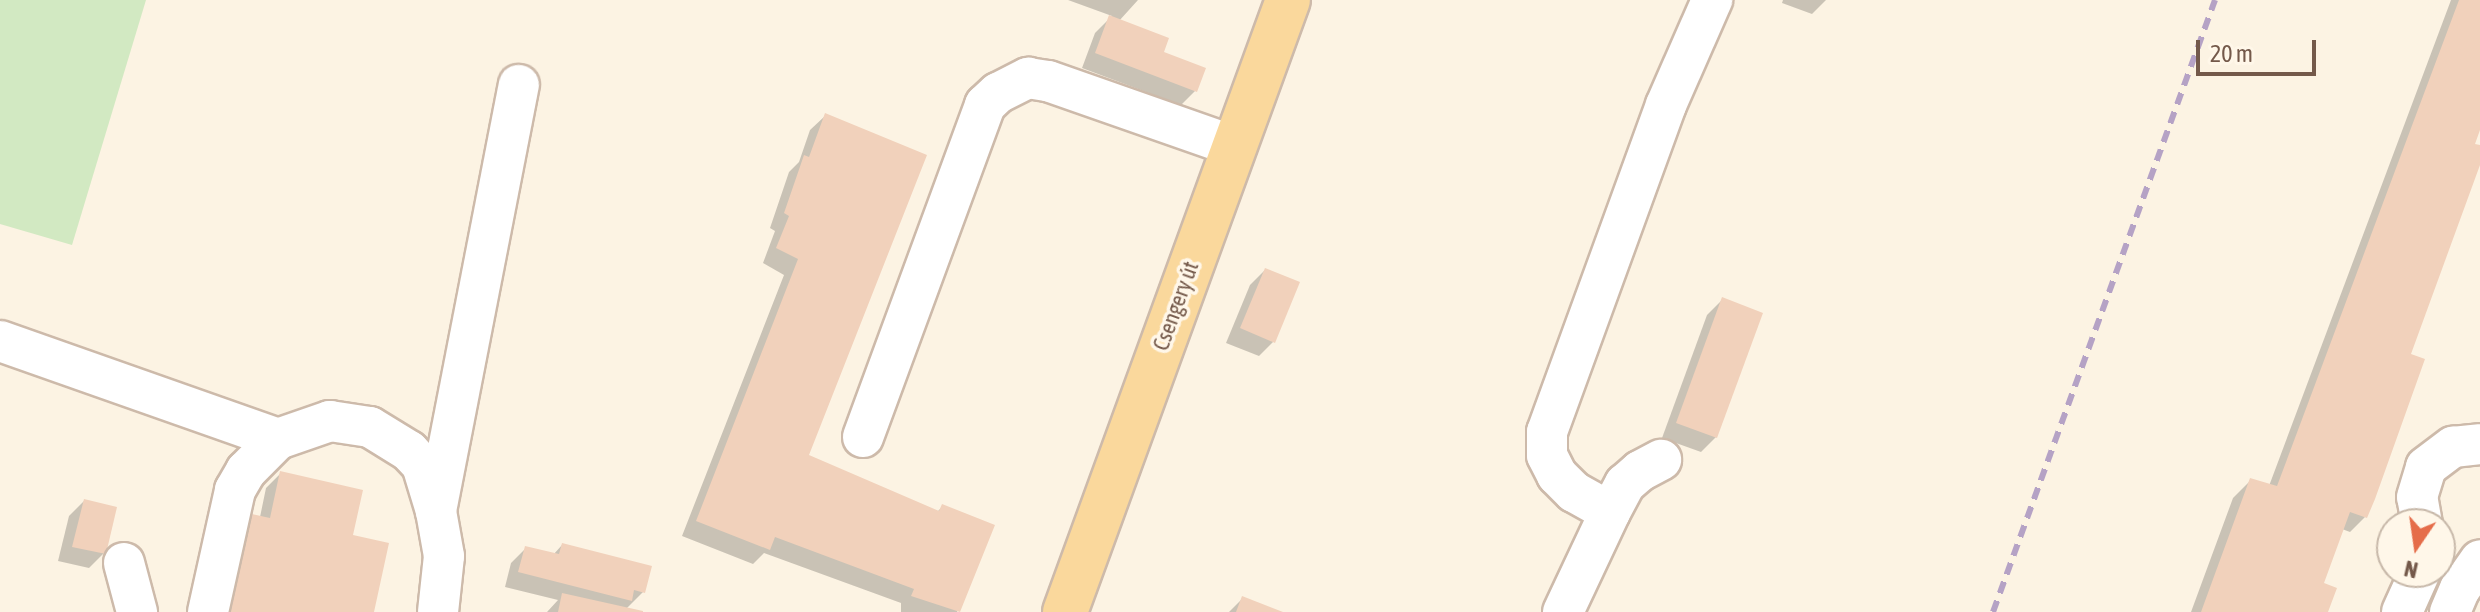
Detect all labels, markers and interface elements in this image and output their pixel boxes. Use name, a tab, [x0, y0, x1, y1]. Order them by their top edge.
scale bar	[2200, 24, 2320, 74]
text: 20 m	[2210, 40, 2253, 67]
street label: Csengery út	[1148, 258, 1204, 354]
north arrow	[2376, 508, 2456, 588]
text: N	[2402, 555, 2420, 584]

